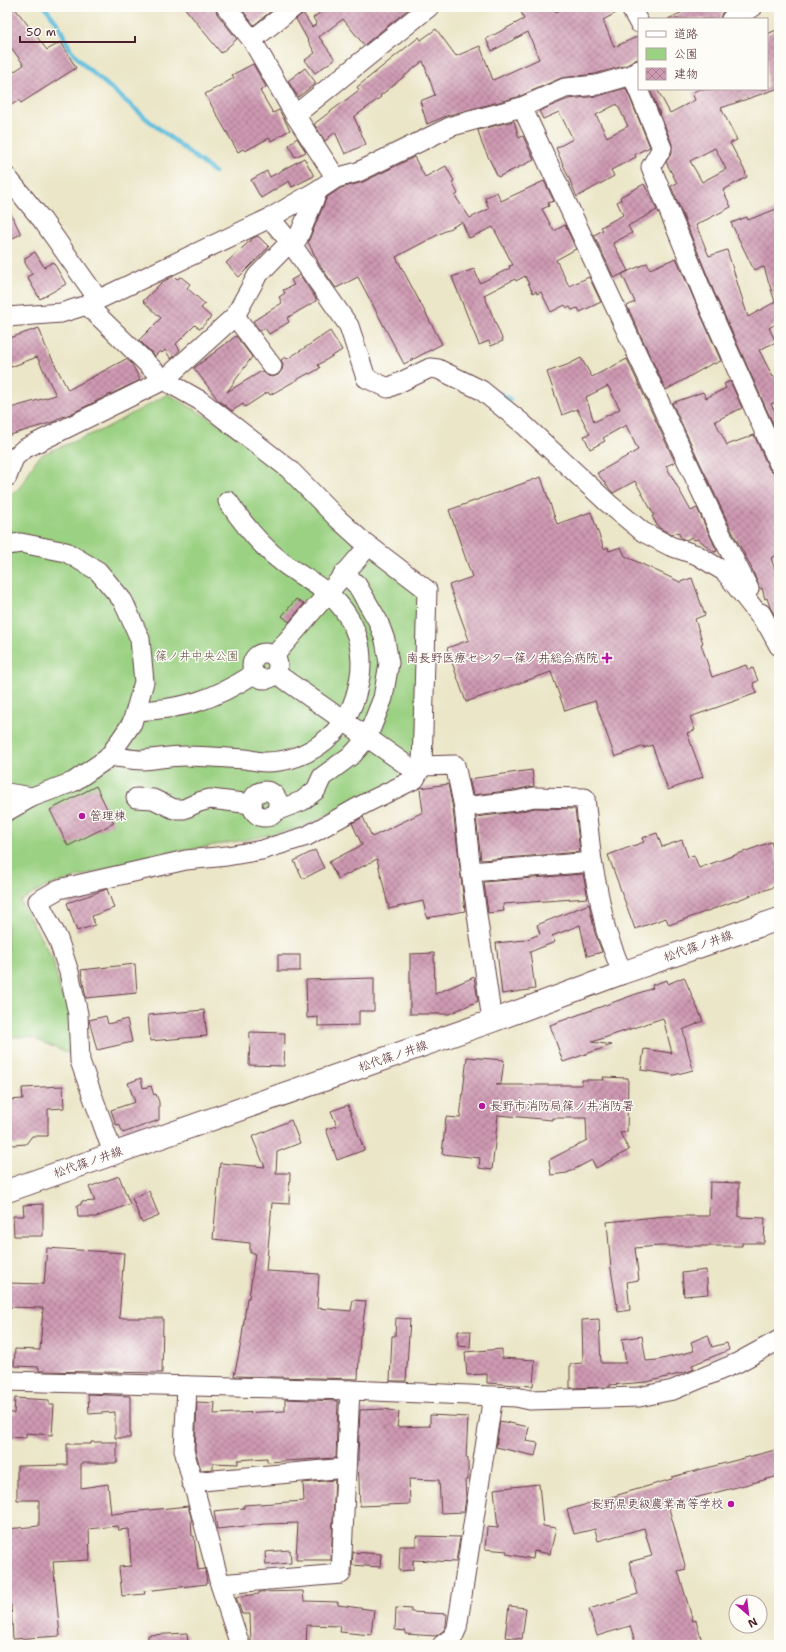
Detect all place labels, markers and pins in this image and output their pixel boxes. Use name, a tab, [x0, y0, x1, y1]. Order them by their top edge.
place label: 南長野医療センター篠ノ井総合病院	[406, 650, 598, 666]
marker: 南長野医療センター篠ノ井総合病院	[601, 652, 613, 664]
place label: 管理棟	[90, 808, 126, 824]
marker: 管理棟	[77, 811, 87, 821]
place label: 長野市消防局篠ノ井消防署	[490, 1098, 634, 1114]
marker: 長野市消防局篠ノ井消防署	[477, 1101, 487, 1111]
place label: 長野県更級農業高等学校	[591, 1496, 723, 1512]
marker: 長野県更級農業高等学校	[726, 1499, 736, 1509]

